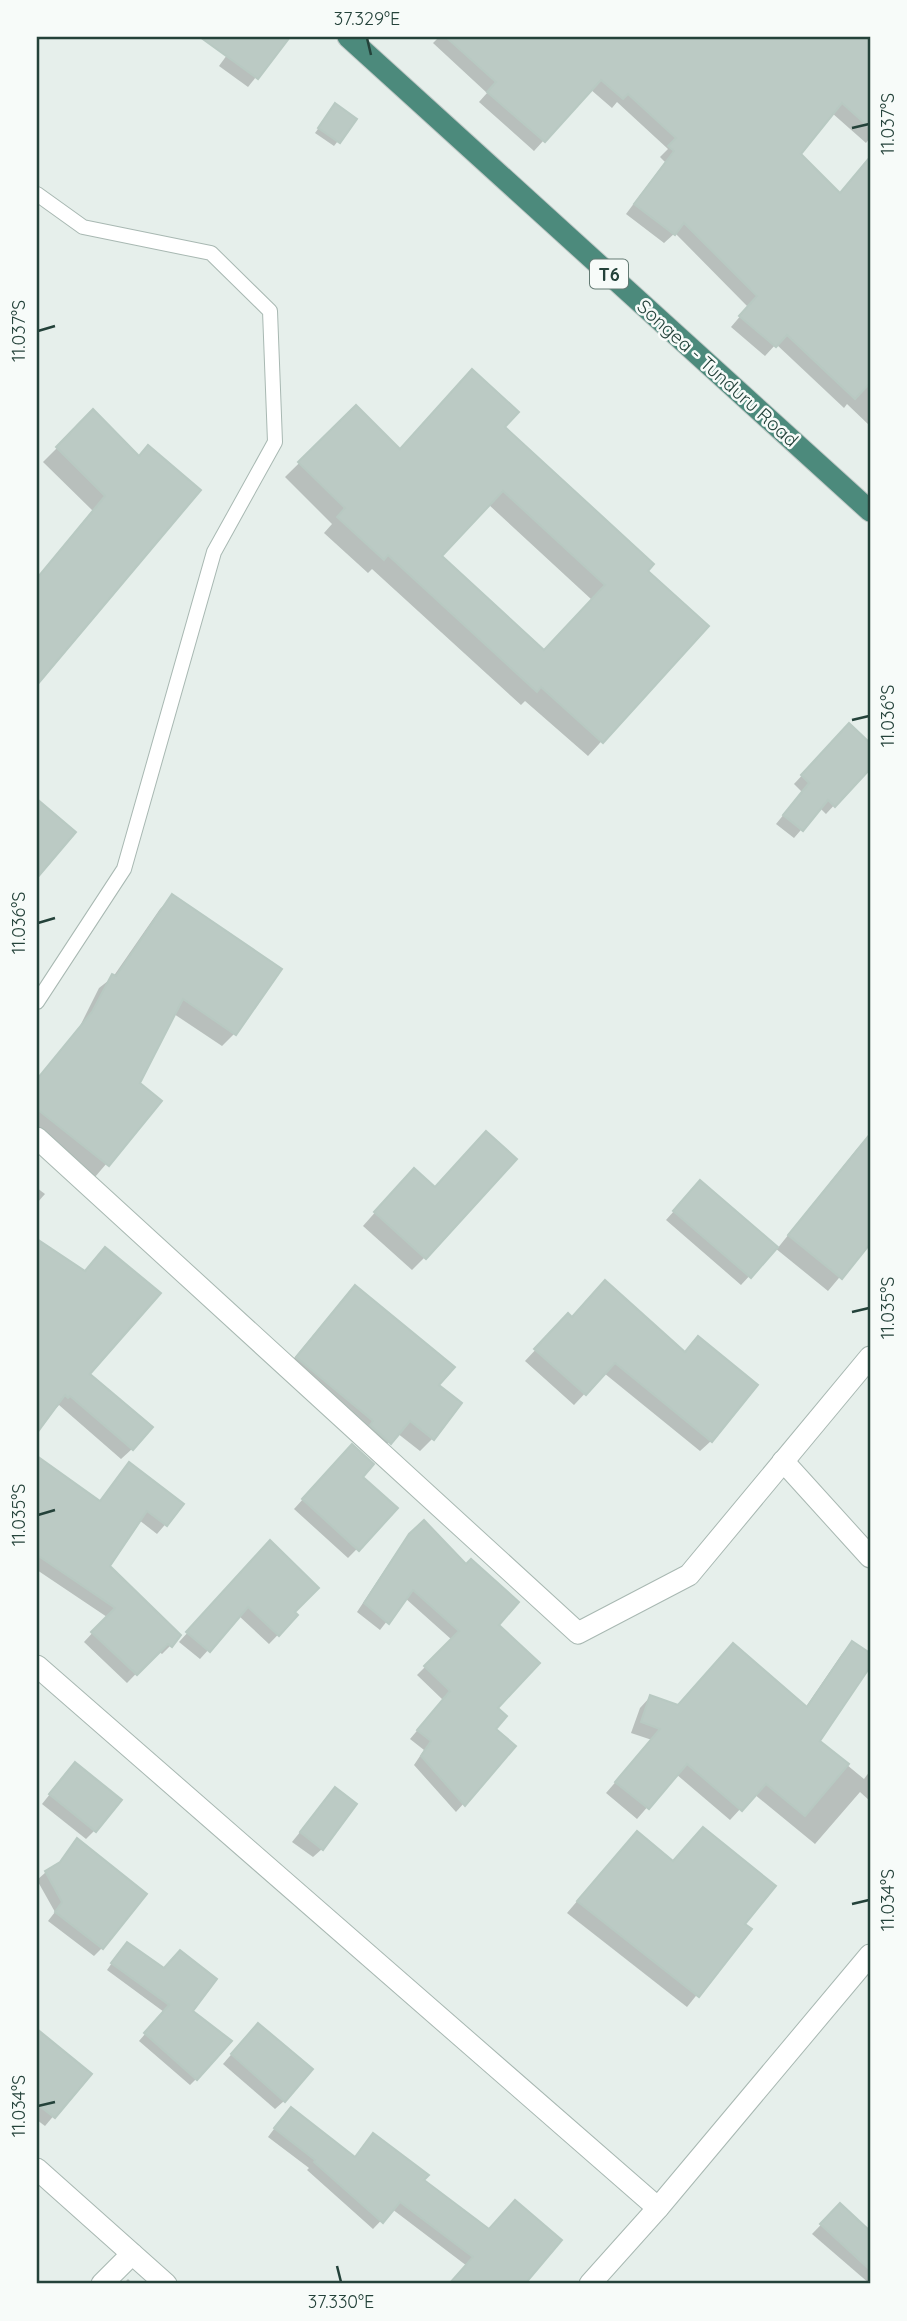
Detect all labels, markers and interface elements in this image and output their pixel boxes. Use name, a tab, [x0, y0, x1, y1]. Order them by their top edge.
text: 37.329°E	[334, 7, 400, 30]
text: 11.037°S	[876, 93, 899, 155]
road number: T6	[590, 260, 628, 288]
street label: Songea - Tunduru Road	[632, 294, 804, 452]
text: 11.037°S	[7, 300, 30, 362]
text: 11.036°S	[876, 685, 899, 747]
text: 11.036°S	[7, 892, 30, 954]
text: 11.035°S	[876, 1277, 899, 1339]
text: 11.035°S	[7, 1484, 30, 1546]
text: 11.034°S	[876, 1869, 899, 1931]
text: 11.034°S	[7, 2075, 30, 2137]
text: 37.330°E	[308, 2290, 374, 2313]

